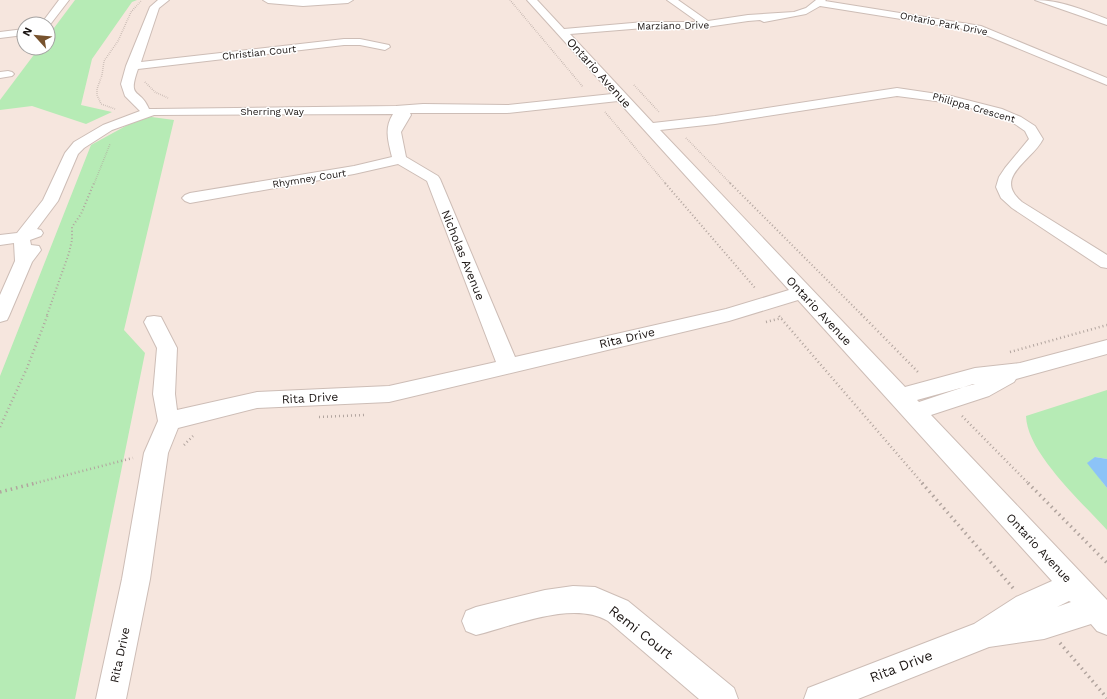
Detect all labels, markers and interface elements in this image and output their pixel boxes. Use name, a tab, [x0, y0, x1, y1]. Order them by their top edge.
street label: Ontario Park Drive	[899, 10, 989, 37]
north arrow	[16, 16, 56, 56]
street label: Marziano Drive	[637, 19, 709, 32]
text: N	[20, 25, 35, 38]
street label: Ontario Avenue	[564, 35, 634, 111]
street label: Christian Court	[222, 43, 297, 62]
street label: Philippa Crescent	[931, 90, 1017, 125]
street label: Sherring Way	[240, 106, 305, 117]
street label: Rhymney Court	[271, 167, 347, 190]
street label: Nicholas Avenue	[438, 208, 488, 302]
street label: Ontario Avenue	[783, 274, 855, 349]
street label: Rita Drive	[598, 325, 656, 351]
street label: Rita Drive	[281, 390, 339, 406]
street label: Ontario Avenue	[1003, 511, 1075, 586]
street label: Remi Court	[606, 602, 676, 662]
street label: Rita Drive	[107, 626, 133, 684]
street label: Rita Drive	[867, 647, 935, 685]

